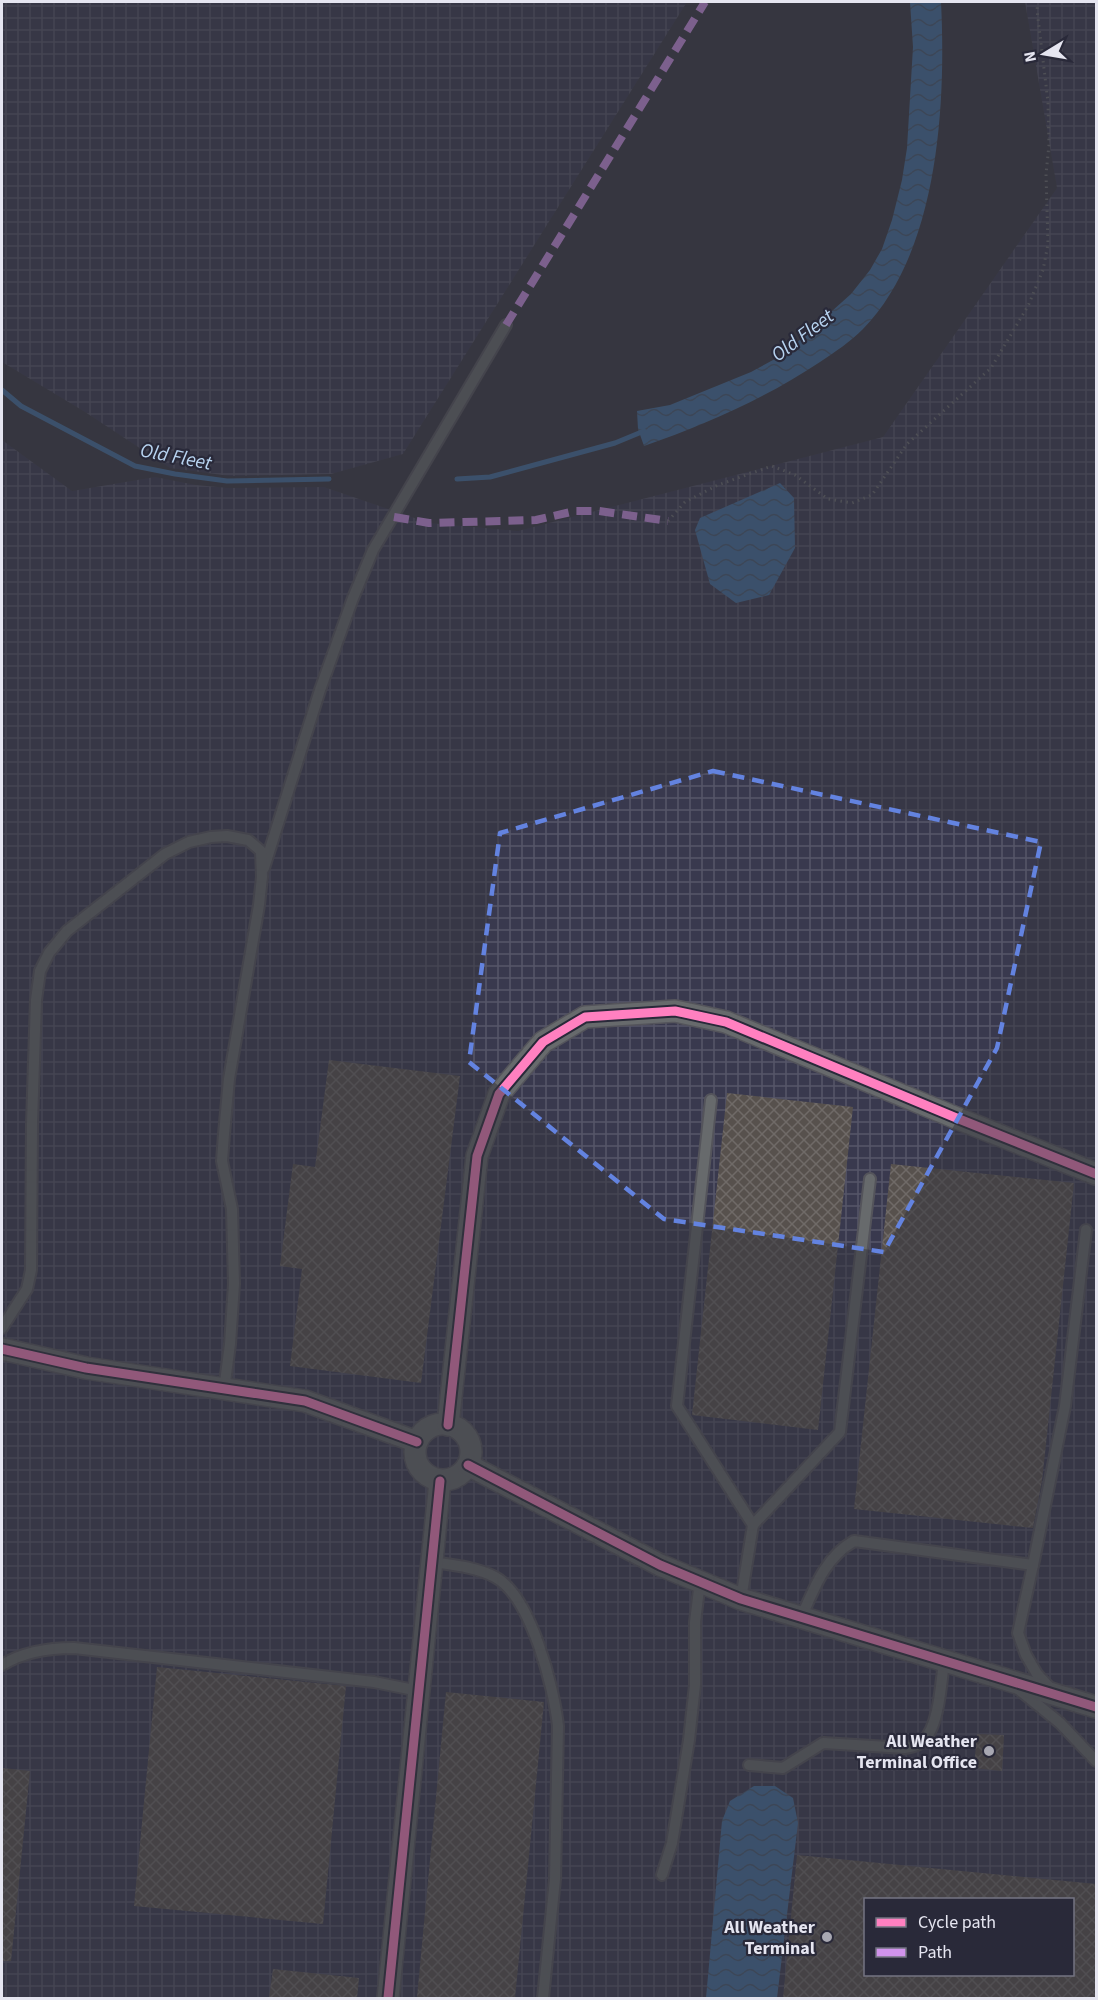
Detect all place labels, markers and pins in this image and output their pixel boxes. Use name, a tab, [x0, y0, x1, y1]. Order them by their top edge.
place label: All Weather Terminal Office	[857, 1729, 978, 1775]
marker: All Weather Terminal Office	[982, 1744, 996, 1758]
place label: All Weather Terminal	[723, 1915, 816, 1961]
marker: All Weather Terminal	[820, 1930, 834, 1944]

